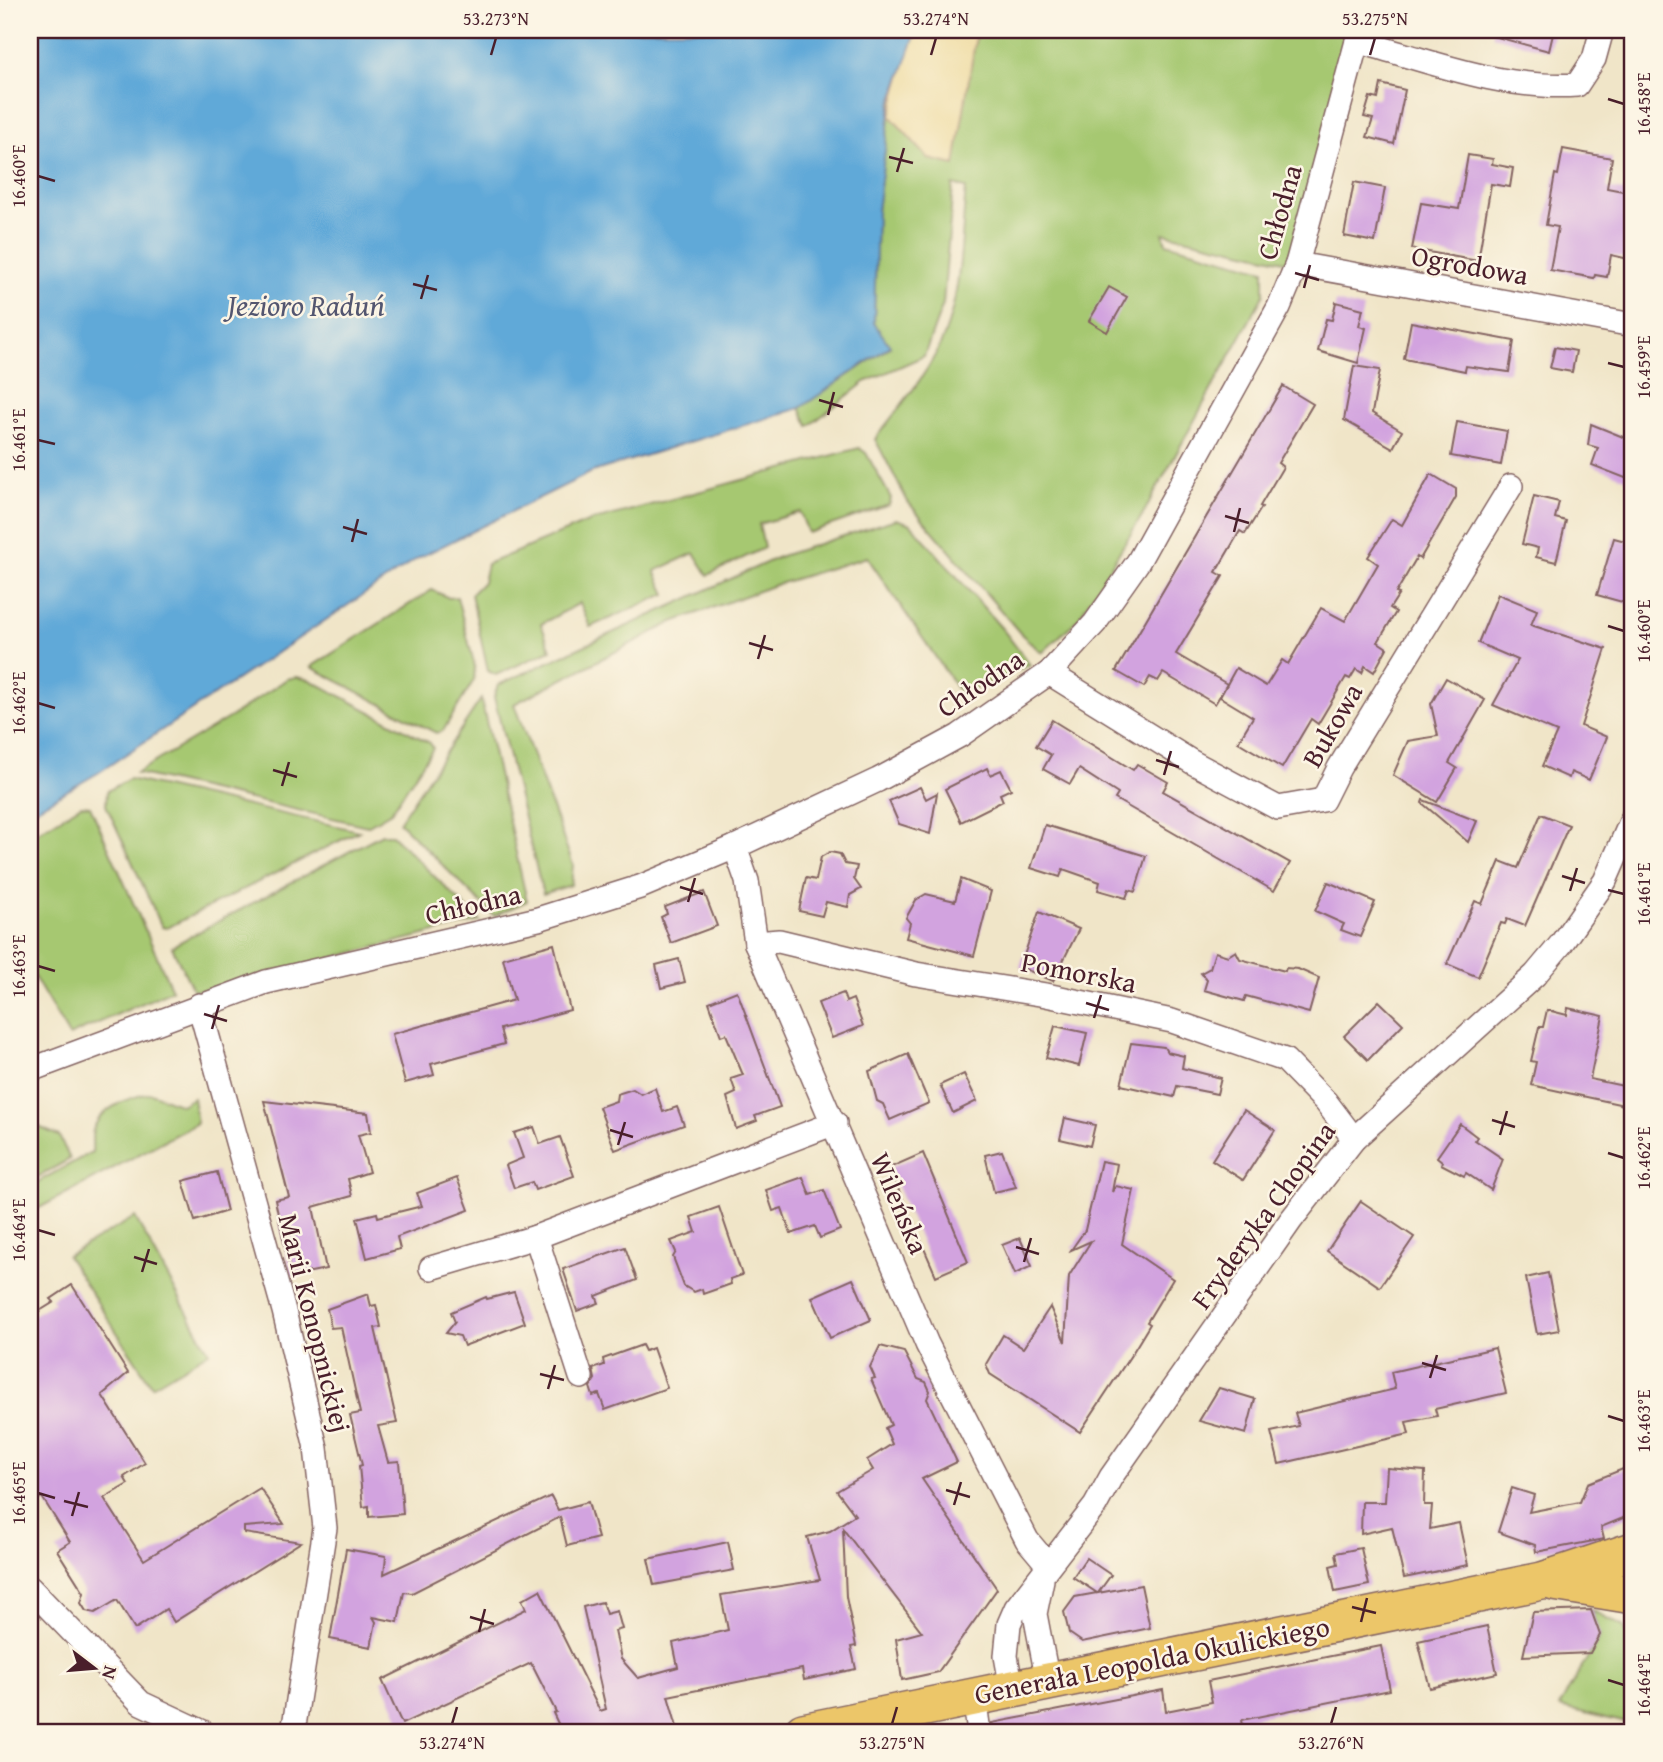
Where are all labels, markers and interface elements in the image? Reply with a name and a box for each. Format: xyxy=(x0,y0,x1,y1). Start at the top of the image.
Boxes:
text: 53.273°N xyxy=(463,5,529,32)
text: 53.274°N xyxy=(903,5,969,32)
text: 53.275°N xyxy=(1342,5,1408,32)
text: 16.458°E xyxy=(1630,72,1657,136)
text: 16.460°E xyxy=(5,144,32,208)
street label: Chłodna xyxy=(1245,159,1312,264)
street label: Ogrodowa xyxy=(1409,234,1532,295)
water label: Jezioro Raduń xyxy=(222,283,385,327)
text: 16.459°E xyxy=(1630,335,1657,399)
text: 16.461°E xyxy=(5,408,32,472)
text: 16.460°E xyxy=(1630,599,1657,663)
street label: Chłodna xyxy=(928,638,1032,727)
text: 16.462°E xyxy=(5,671,32,735)
street label: Bukowa xyxy=(1291,674,1373,775)
text: 16.461°E xyxy=(1630,862,1657,926)
street label: Chłodna xyxy=(421,872,526,934)
text: 16.463°E xyxy=(5,934,32,998)
street label: Pomorska xyxy=(1018,940,1141,1003)
street label: Fryderyka Chopina xyxy=(1180,1112,1345,1317)
text: 16.462°E xyxy=(1630,1126,1657,1190)
street label: Wileńska xyxy=(861,1146,941,1261)
text: 16.464°E xyxy=(5,1198,32,1262)
street label: Marii Konopnickiej xyxy=(269,1209,362,1436)
text: 16.463°E xyxy=(1630,1389,1657,1453)
text: 16.465°E xyxy=(5,1461,32,1525)
street label: Generała Leopolda Okulickiego xyxy=(971,1605,1333,1714)
north arrow xyxy=(60,1632,130,1702)
text: 16.464°E xyxy=(1630,1653,1657,1717)
text: N xyxy=(95,1663,126,1683)
text: 53.274°N xyxy=(419,1729,485,1756)
text: 53.275°N xyxy=(859,1729,925,1756)
text: 53.276°N xyxy=(1298,1729,1364,1756)

